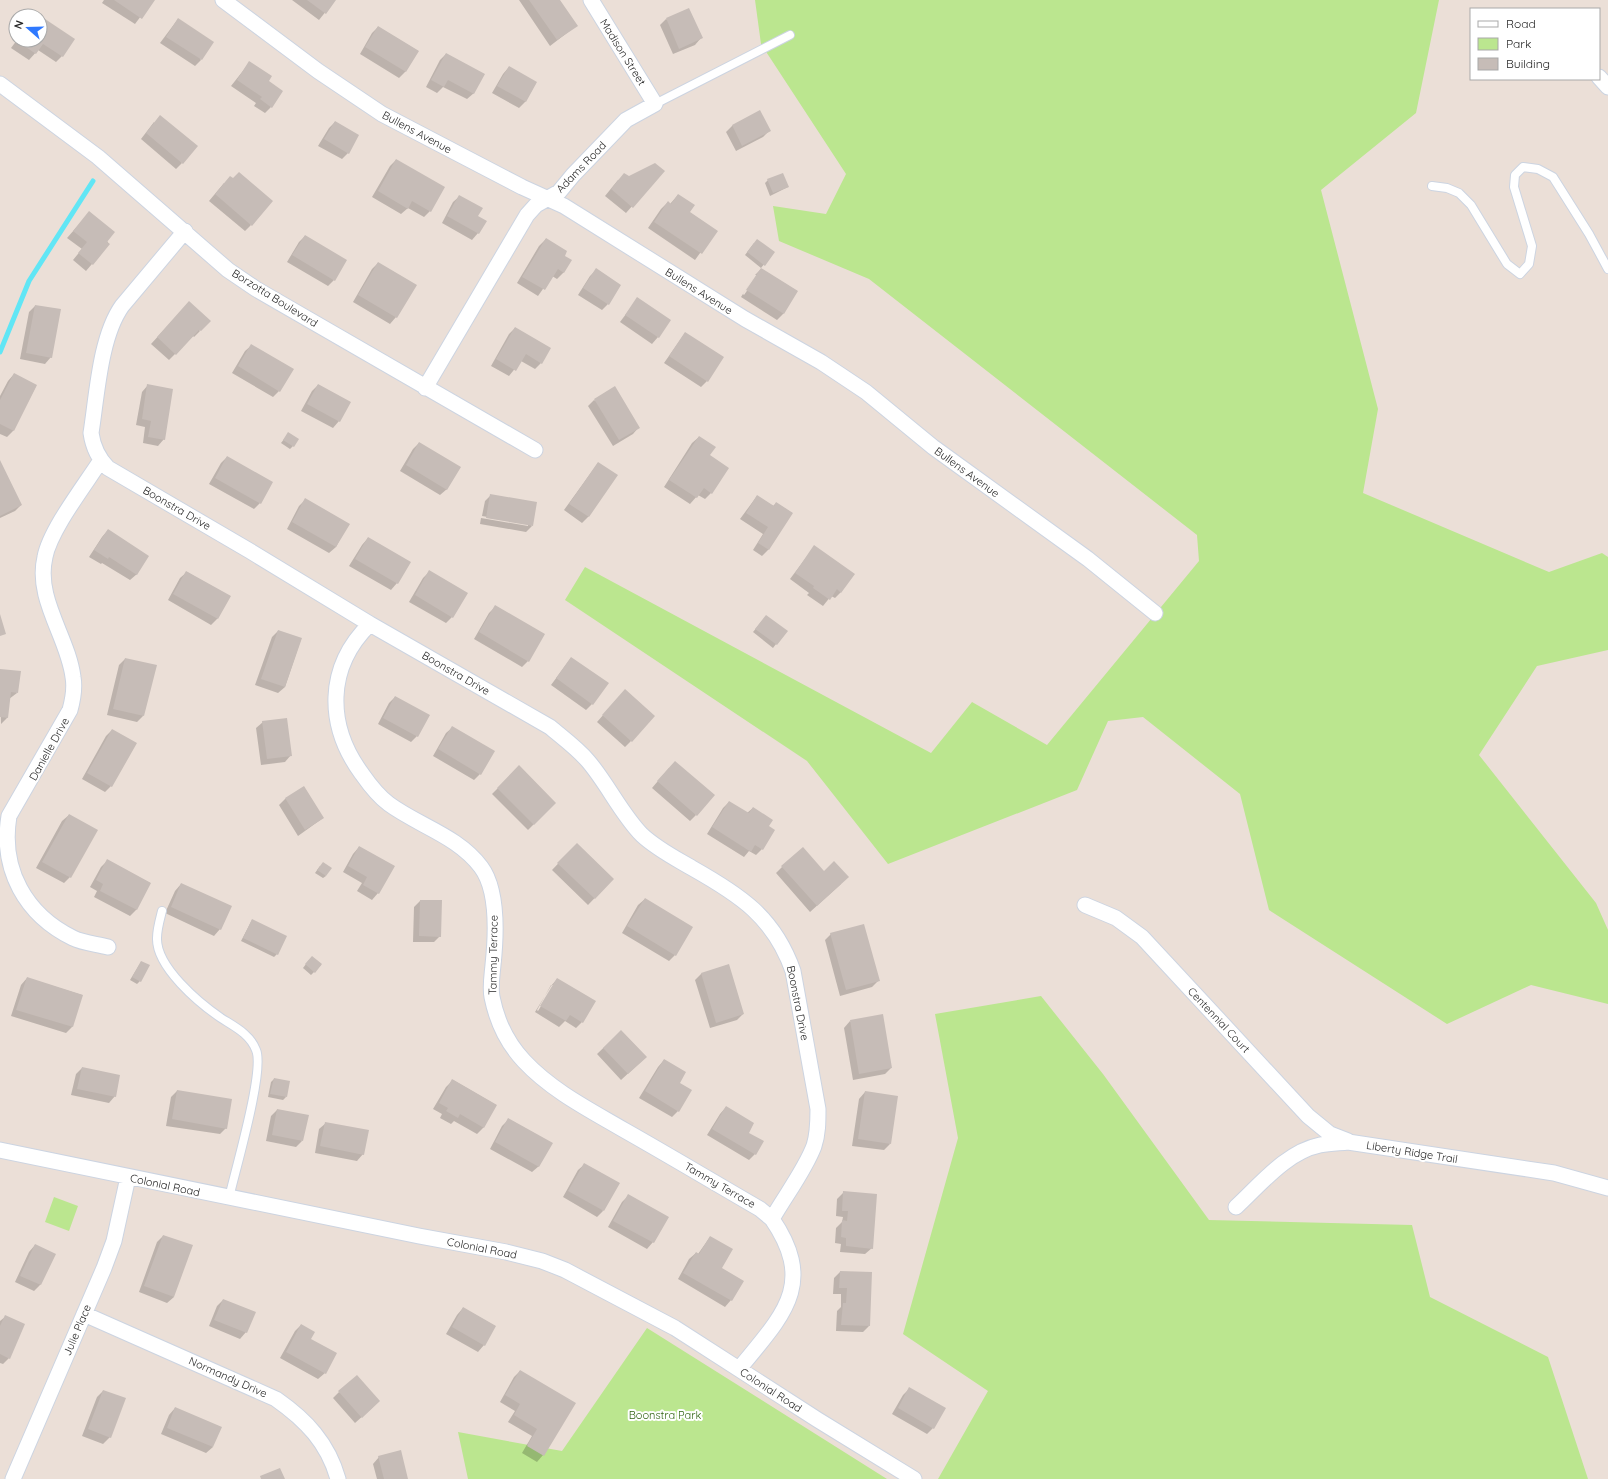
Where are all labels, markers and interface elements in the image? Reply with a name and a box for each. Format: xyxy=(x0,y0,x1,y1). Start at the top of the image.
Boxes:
north arrow xyxy=(8,8,48,48)
legend xyxy=(1470,8,1600,80)
street label: Madison Street xyxy=(597,16,649,88)
text: Road xyxy=(1506,16,1536,31)
text: N xyxy=(11,18,27,31)
text: Park xyxy=(1506,36,1531,51)
text: Building xyxy=(1506,56,1550,71)
street label: Bullens Avenue xyxy=(380,108,454,156)
street label: Adams Road xyxy=(553,138,609,196)
street label: Bullens Avenue xyxy=(663,265,735,317)
street label: Borzotta Boulevard xyxy=(229,266,321,330)
street label: Bullens Avenue xyxy=(932,444,1002,500)
street label: Boonstra Drive xyxy=(141,483,213,533)
street label: Boonstra Drive xyxy=(420,648,492,698)
street label: Danielle Drive xyxy=(26,715,72,783)
street label: Tammy Terrace xyxy=(485,915,501,995)
street label: Boonstra Drive xyxy=(784,964,812,1042)
street label: Centennial Court xyxy=(1185,984,1253,1056)
street label: Liberty Ridge Trail xyxy=(1365,1138,1459,1166)
street label: Tammy Terrace xyxy=(682,1159,758,1211)
street label: Colonial Road xyxy=(129,1171,201,1199)
street label: Colonial Road xyxy=(446,1234,518,1262)
street label: Julie Place xyxy=(60,1302,94,1358)
street label: Normandy Drive xyxy=(187,1353,269,1401)
street label: Colonial Road xyxy=(737,1365,805,1415)
park label: Boonstra Park xyxy=(629,1408,701,1422)

